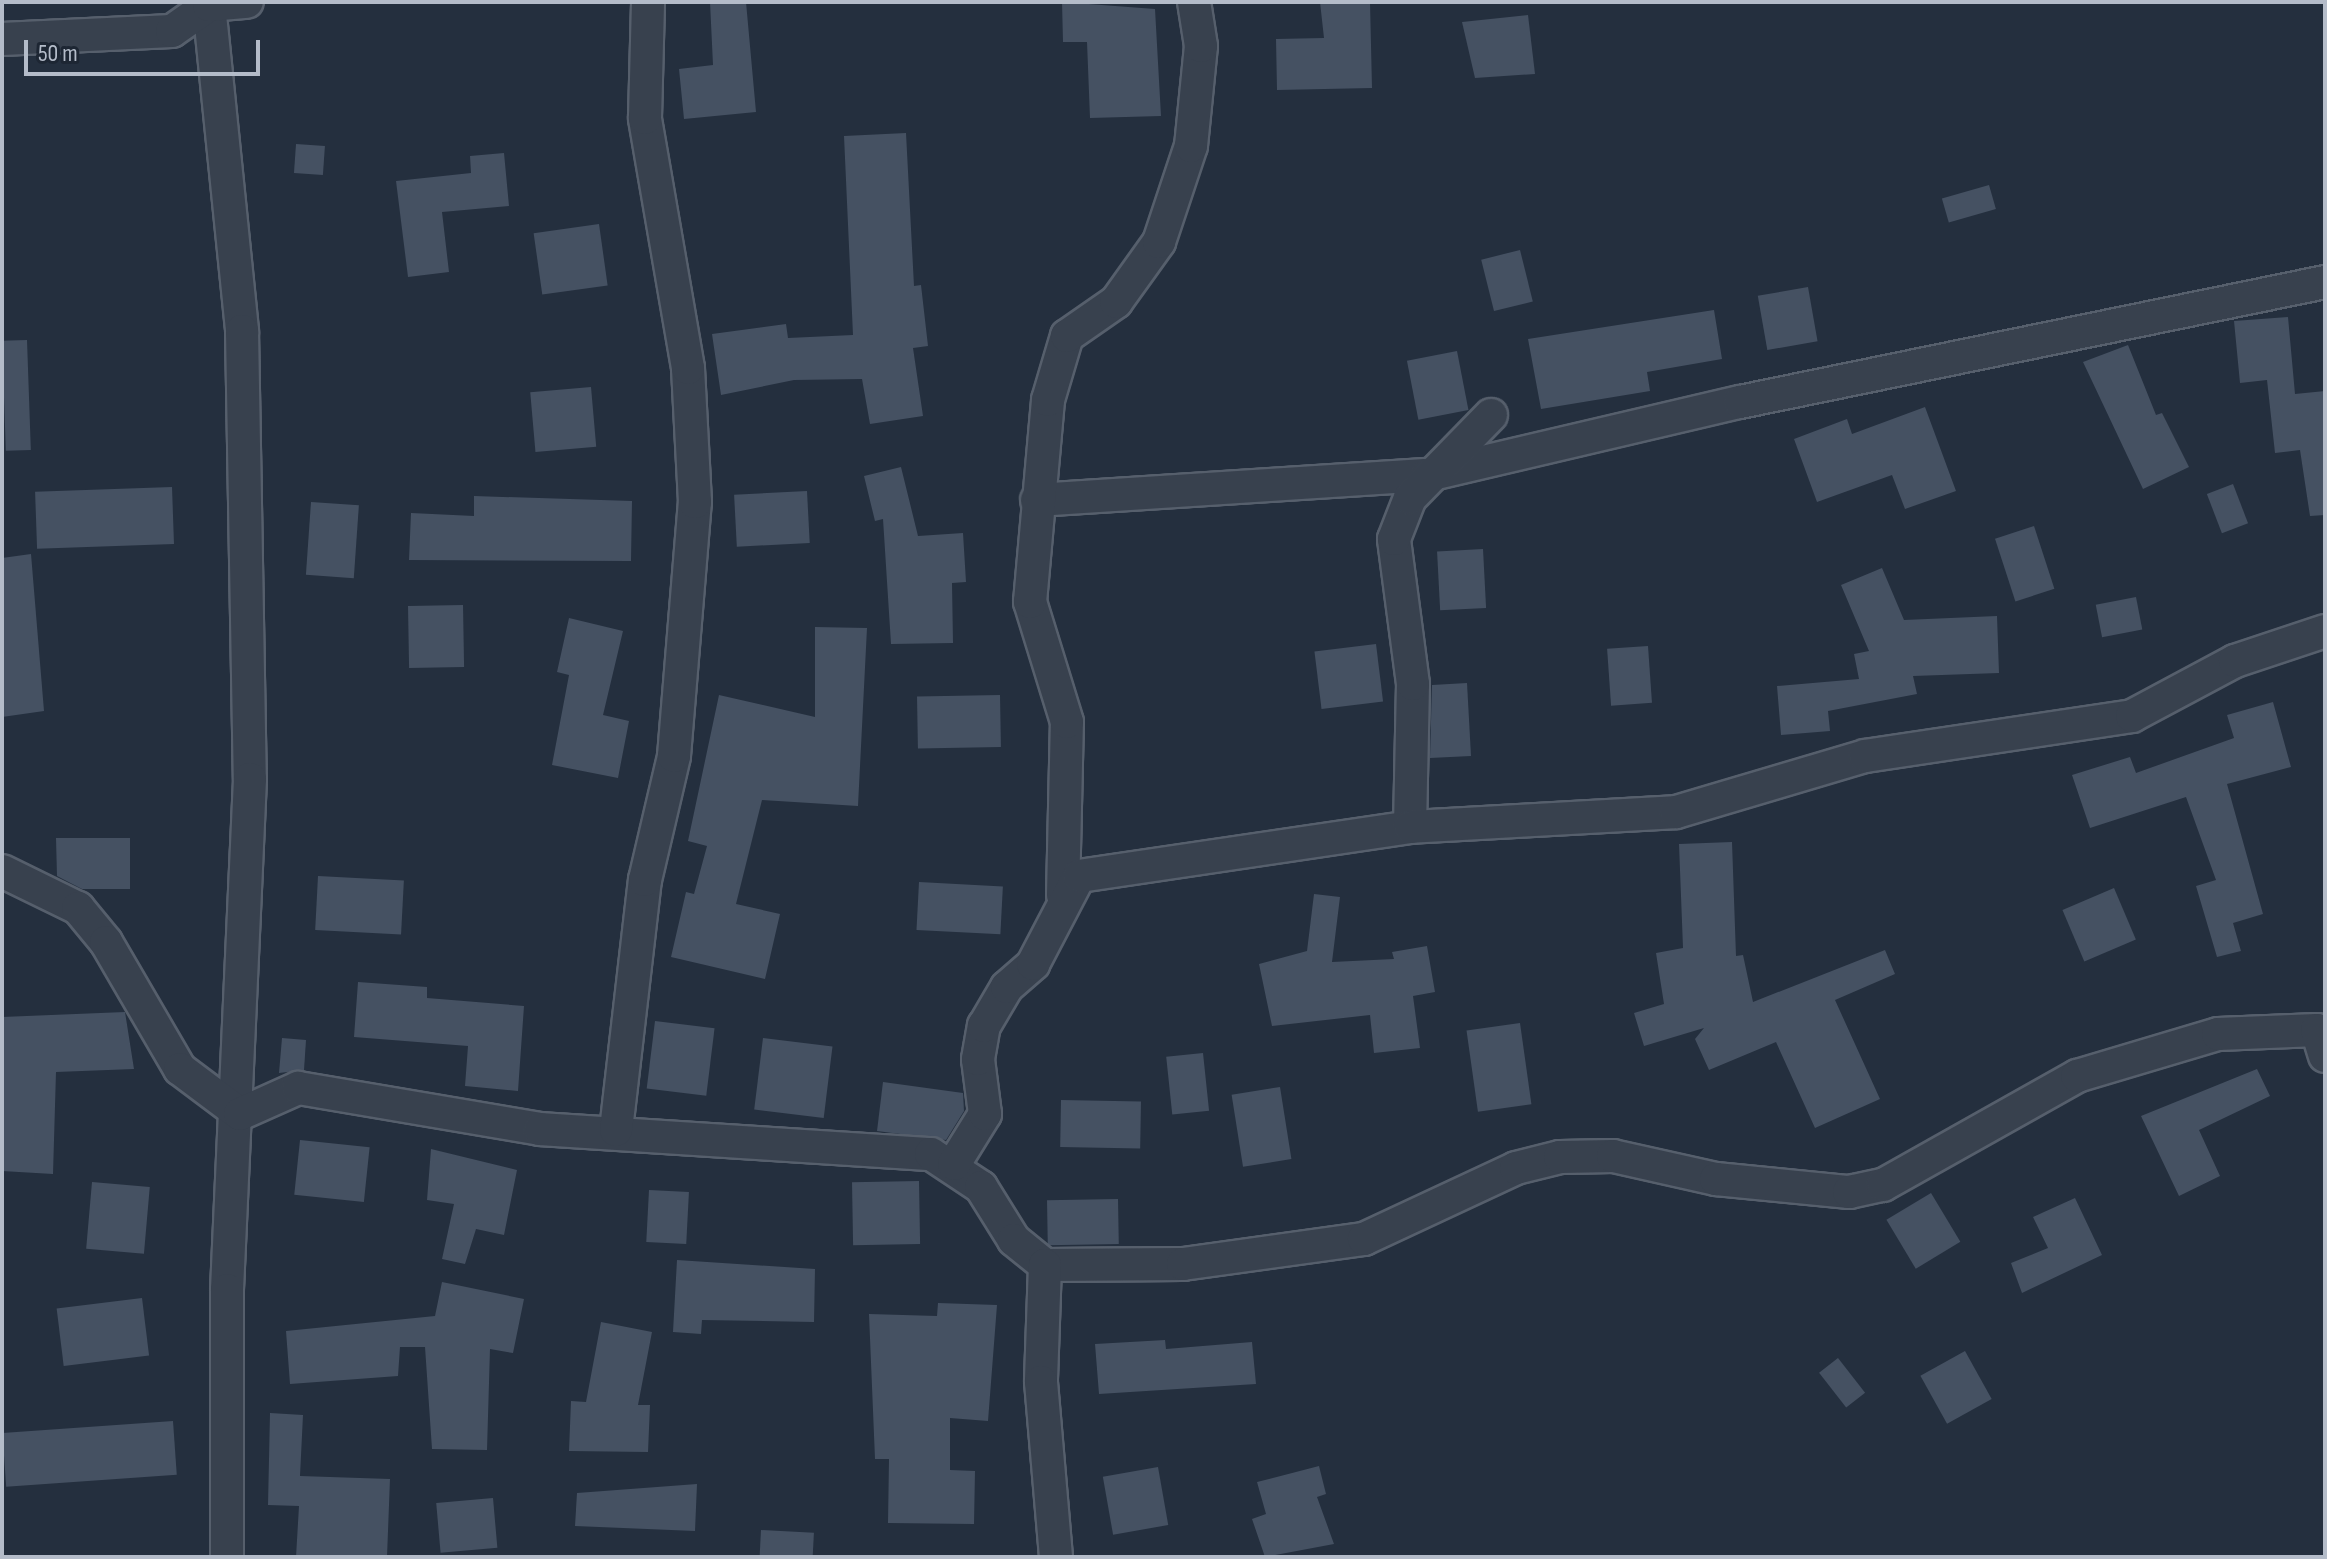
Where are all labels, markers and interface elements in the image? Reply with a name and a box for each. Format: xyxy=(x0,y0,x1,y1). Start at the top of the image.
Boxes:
scale bar xyxy=(28,24,264,74)
text: 50 m xyxy=(38,39,78,68)

